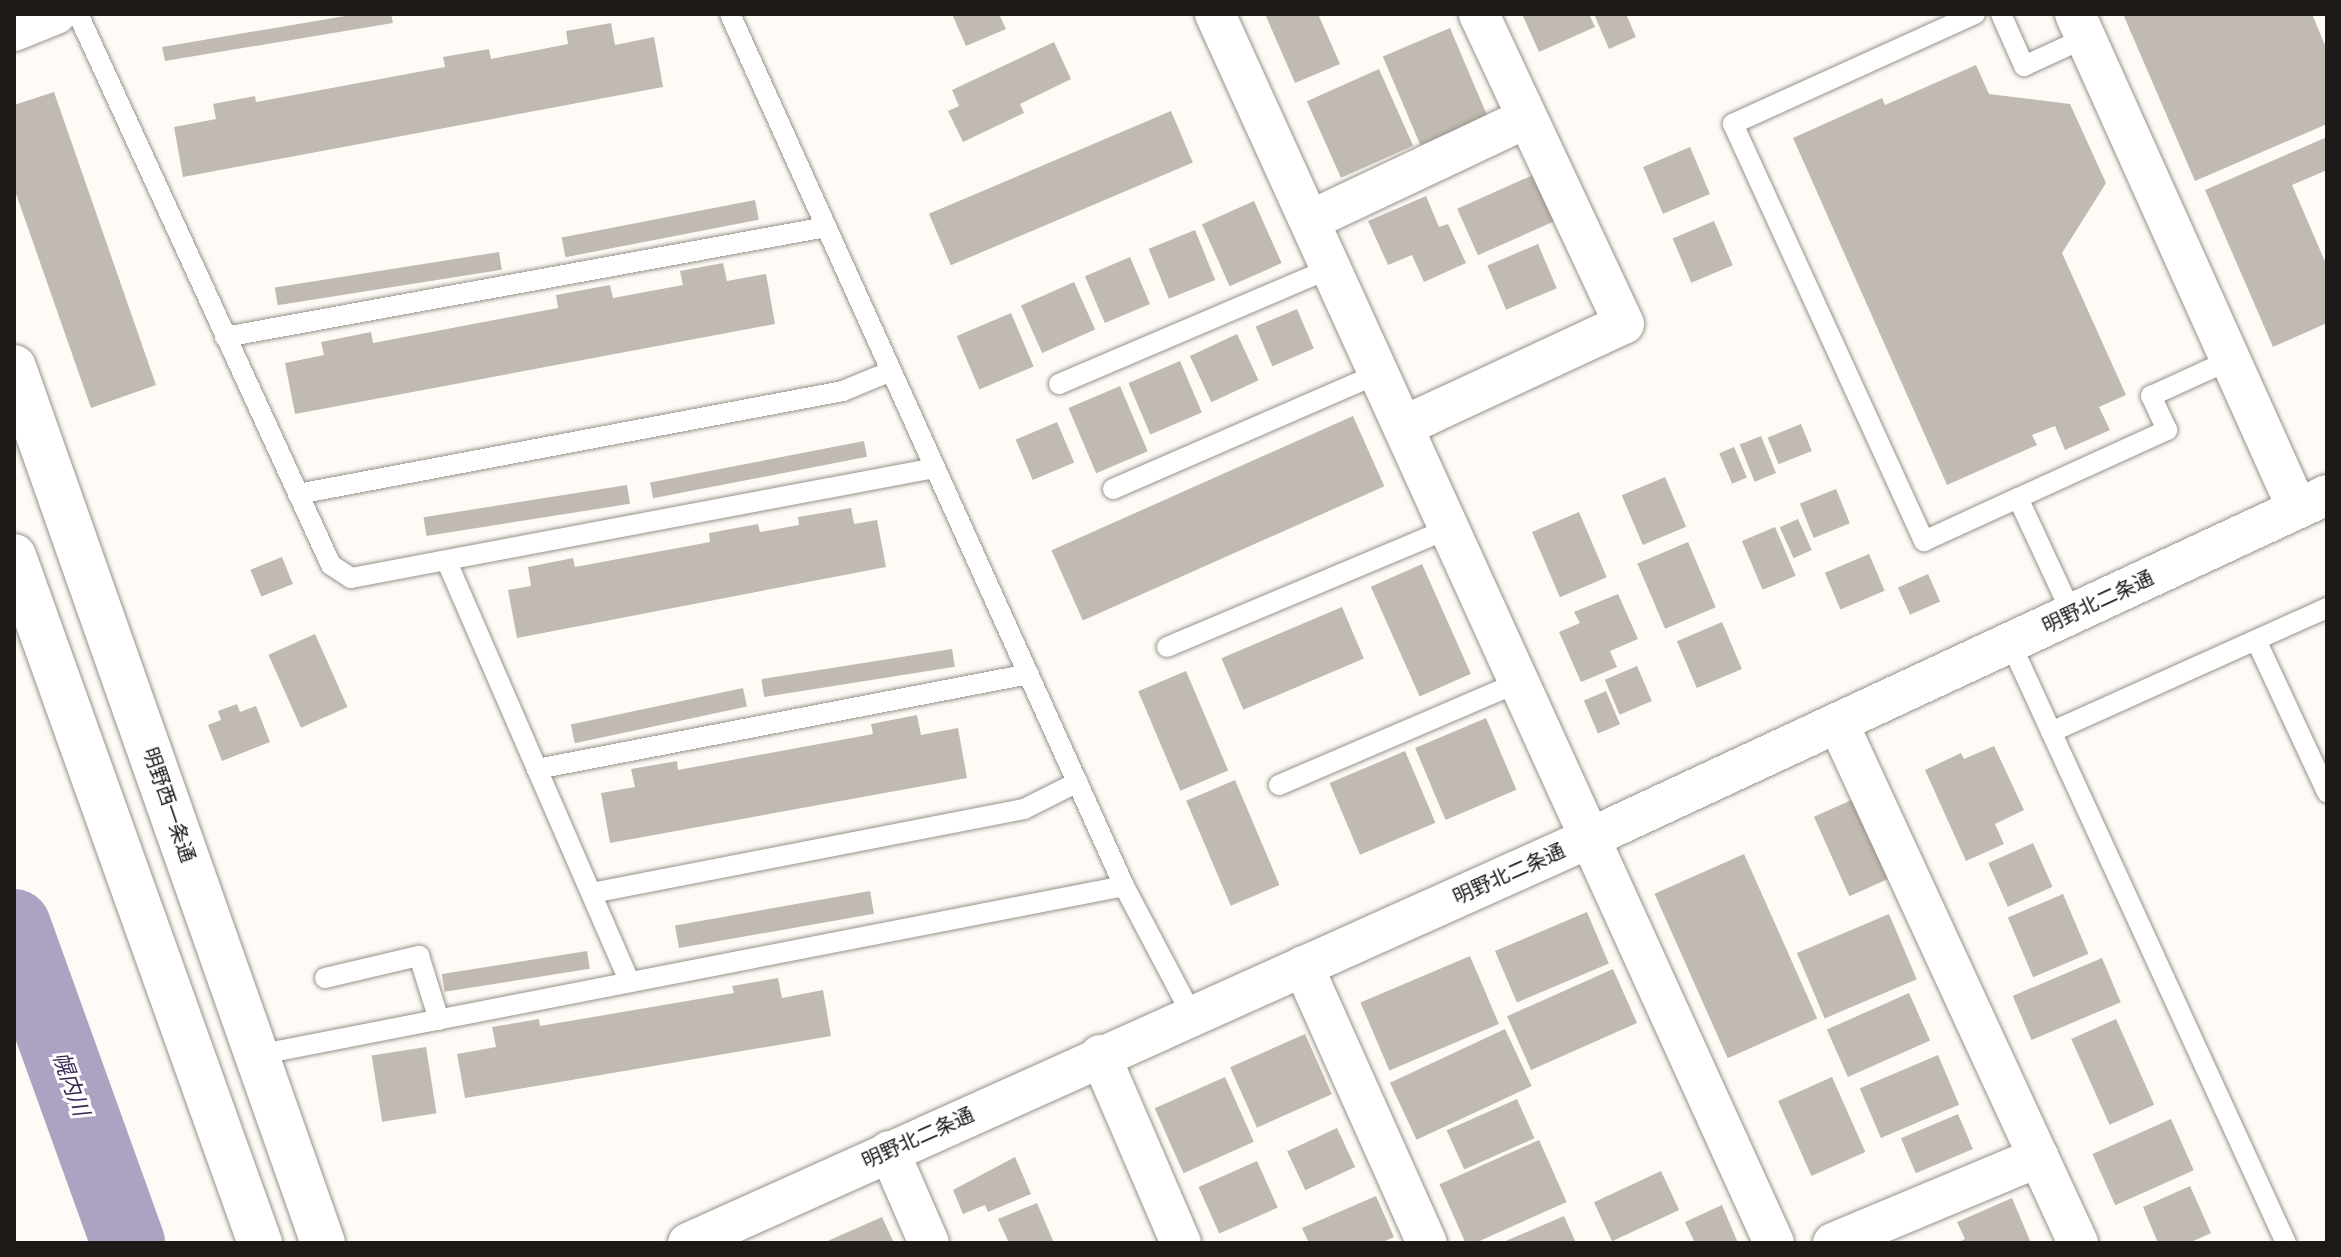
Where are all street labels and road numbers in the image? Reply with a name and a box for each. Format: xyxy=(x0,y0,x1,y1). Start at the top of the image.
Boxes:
street label: 明野北二条通 xyxy=(2039,566,2157,638)
street label: 明野西一条通 xyxy=(138,744,200,866)
street label: 明野北二条通 xyxy=(1449,839,1569,909)
street label: 明野北二条通 xyxy=(858,1103,978,1173)

